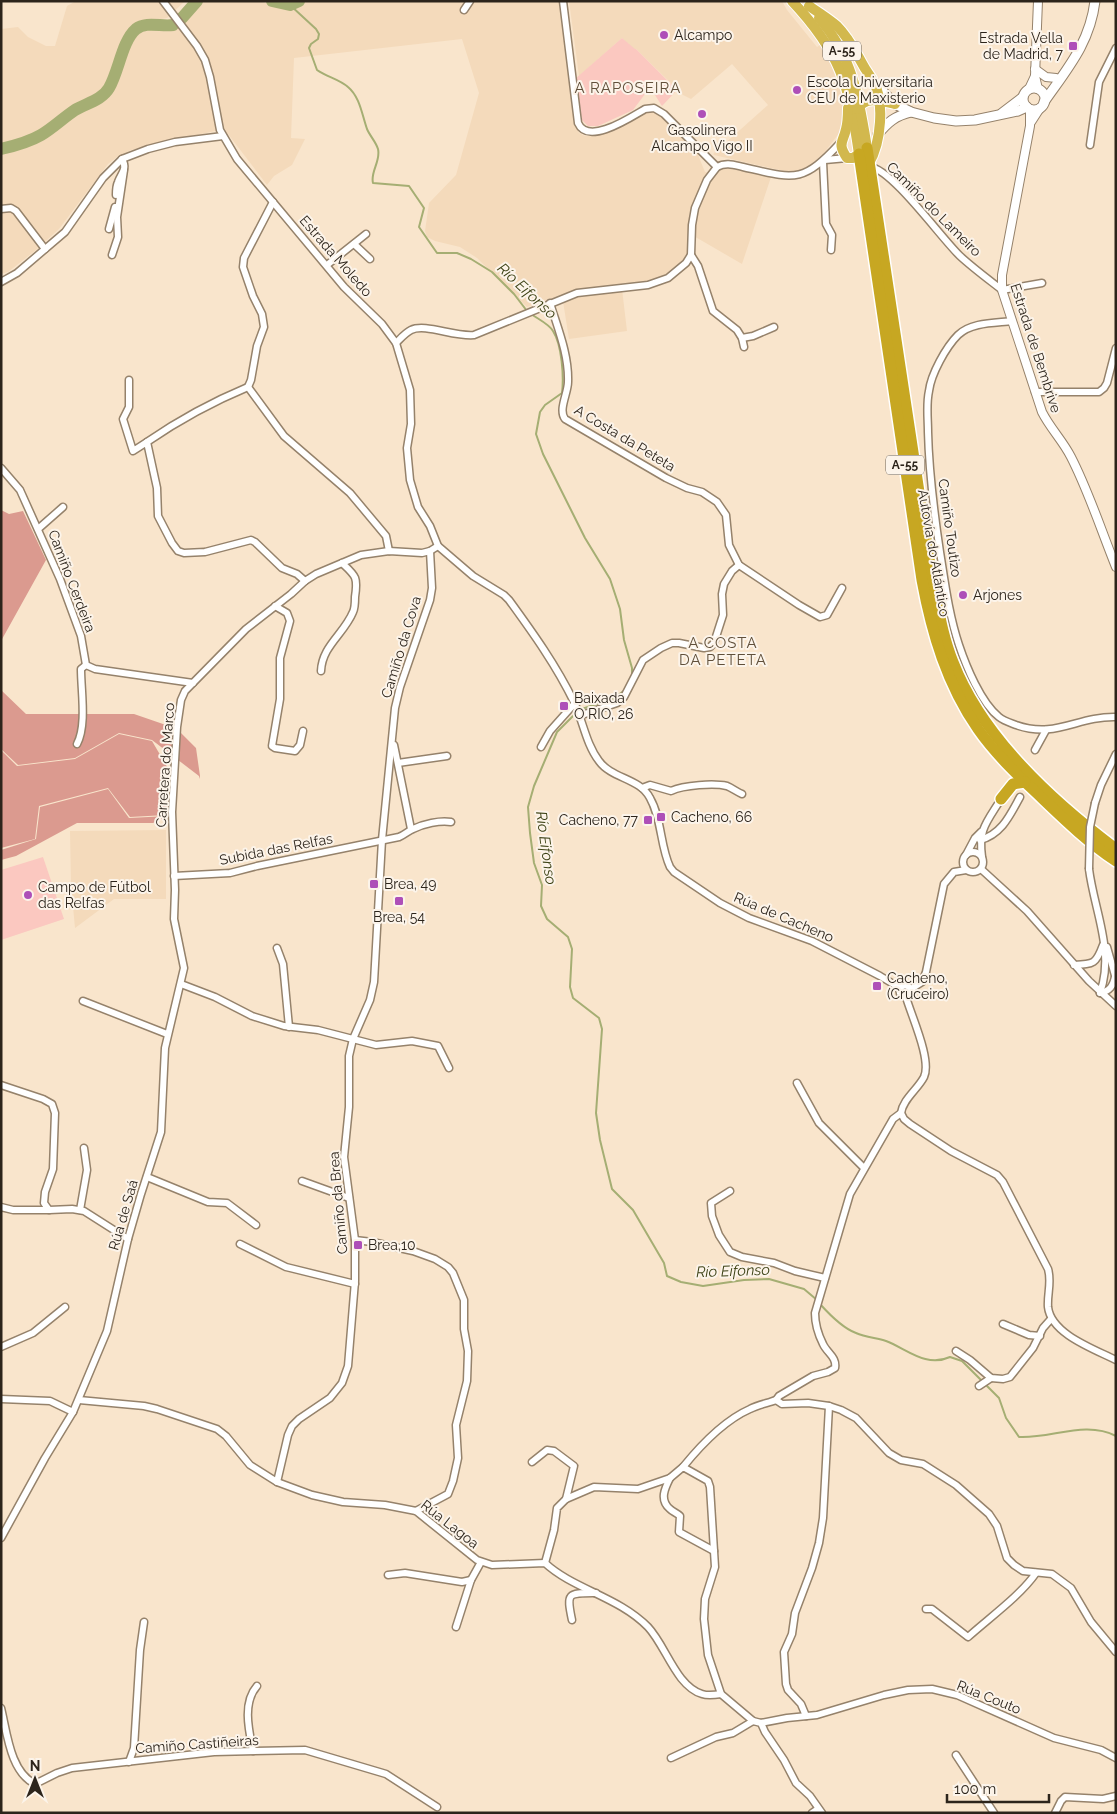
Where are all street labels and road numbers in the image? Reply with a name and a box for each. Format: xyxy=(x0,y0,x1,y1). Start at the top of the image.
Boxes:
road number: A-55 xyxy=(823,41,861,60)
street label: Camiño do Lameiro xyxy=(884,159,984,259)
street label: Estrada Moledo xyxy=(297,212,375,300)
street label: Estrada de Bembrive xyxy=(1007,281,1065,415)
street label: A Costa da Peteta xyxy=(572,402,678,474)
road number: A-55 xyxy=(886,456,924,474)
street label: Camiño Toutizo xyxy=(935,478,965,578)
street label: Autovía do Atlántico xyxy=(915,488,953,618)
street label: Camiño Cerdeira xyxy=(45,528,99,634)
street label: Camiño da Cova xyxy=(378,594,424,700)
street label: Carretera do Marco xyxy=(153,702,177,828)
street label: Subida das Relfas xyxy=(218,830,334,868)
street label: Rúa de Cacheno xyxy=(732,889,836,945)
street label: Camiño da Brea xyxy=(326,1151,350,1255)
street label: Rúa de Saá xyxy=(105,1178,141,1252)
street label: Rúa Lagoa xyxy=(418,1496,482,1552)
street label: Rúa Couto xyxy=(955,1677,1023,1717)
street label: Camiño Castiñeiras xyxy=(135,1732,259,1756)

